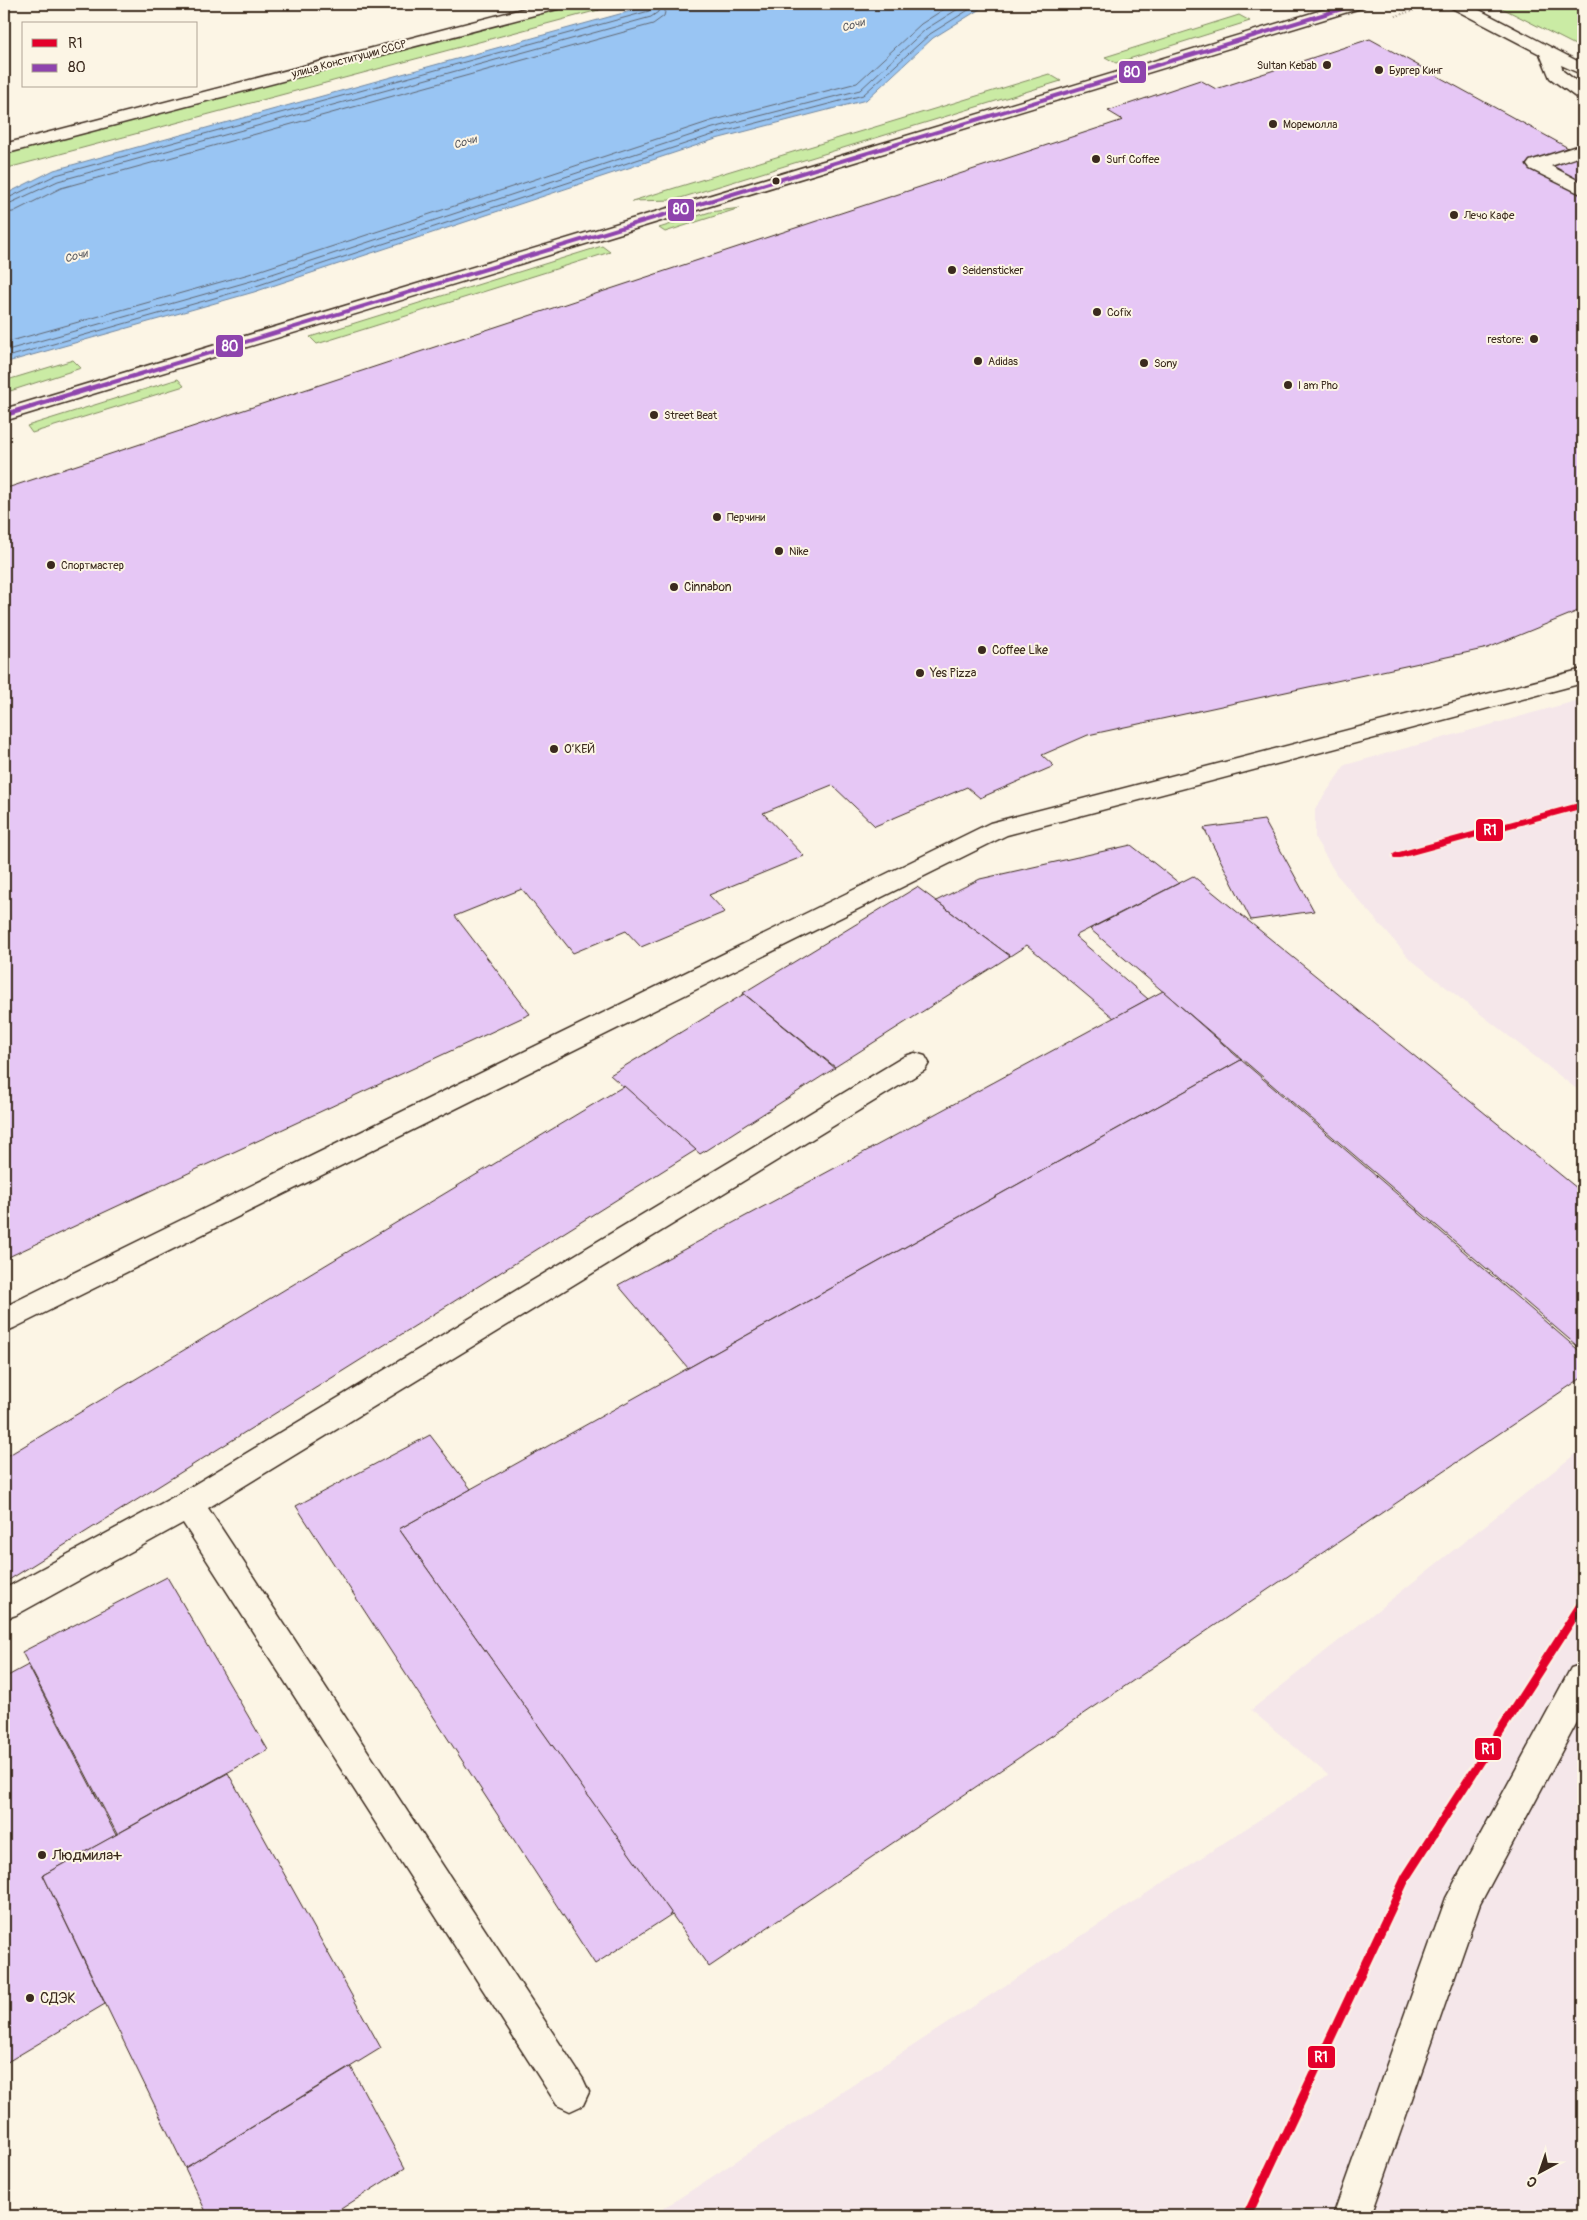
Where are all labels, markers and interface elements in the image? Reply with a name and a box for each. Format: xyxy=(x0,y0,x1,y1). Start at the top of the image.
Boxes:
water label: Сочи xyxy=(840,15,867,35)
legend xyxy=(22,22,198,88)
text: R1 xyxy=(68,34,83,53)
street label: улица Конституции СССР xyxy=(289,37,408,81)
text: 80 xyxy=(68,58,86,77)
place label: Sultan Kebab xyxy=(1257,59,1317,72)
marker: Sultan Kebab xyxy=(1321,59,1333,71)
line badge: 80 xyxy=(1118,60,1147,84)
text: 80 xyxy=(1124,64,1141,81)
marker: Бургер Кинг xyxy=(1373,64,1385,76)
place label: Бургер Кинг xyxy=(1389,64,1443,77)
marker: Моремолла xyxy=(1267,118,1279,130)
place label: Моремолла xyxy=(1283,118,1337,131)
water label: Сочи xyxy=(452,132,479,152)
marker: Surf Coffee xyxy=(1090,153,1102,165)
place label: Surf Coffee xyxy=(1106,153,1160,166)
unlabelled marker xyxy=(771,176,781,186)
line badge: 80 xyxy=(667,198,695,222)
text: 80 xyxy=(673,201,690,218)
marker: Лечо Кафе xyxy=(1448,209,1460,221)
place label: Лечо Кафе xyxy=(1463,209,1515,222)
water label: Сочи xyxy=(63,246,90,265)
marker: Seidensticker xyxy=(946,264,958,276)
place label: Seidensticker xyxy=(962,264,1023,277)
marker: Cofix xyxy=(1091,306,1103,318)
place label: Cofix xyxy=(1107,306,1132,319)
place label: restore: xyxy=(1488,333,1524,346)
marker: restore: xyxy=(1528,333,1540,345)
line badge: 80 xyxy=(215,334,244,358)
text: 80 xyxy=(222,338,239,355)
marker: Adidas xyxy=(972,355,984,367)
place label: Adidas xyxy=(988,355,1018,368)
marker: Sony xyxy=(1138,357,1150,369)
place label: Sony xyxy=(1154,357,1177,370)
marker: I am Pho xyxy=(1282,379,1294,391)
place label: I am Pho xyxy=(1298,379,1338,392)
marker: Street Beat xyxy=(648,409,660,421)
place label: Street Beat xyxy=(664,409,718,422)
marker: Перчини xyxy=(711,511,723,523)
place label: Перчини xyxy=(727,511,765,524)
marker: Nike xyxy=(773,545,785,557)
place label: Nike xyxy=(789,545,809,558)
marker: Спортмастер xyxy=(45,559,57,571)
place label: Спортмастер xyxy=(61,559,124,572)
place label: Cinnabon xyxy=(684,580,732,595)
marker: Cinnabon xyxy=(668,581,680,593)
place label: Coffee Like xyxy=(992,643,1048,658)
marker: Coffee Like xyxy=(976,644,988,656)
place label: Yes Pizza xyxy=(929,666,977,681)
marker: Yes Pizza xyxy=(914,667,926,679)
place label: О’КЕЙ xyxy=(564,742,595,757)
marker: О’КЕЙ xyxy=(548,743,560,755)
line badge: R1 xyxy=(1475,818,1504,842)
text: R1 xyxy=(1483,822,1497,839)
line badge: R1 xyxy=(1474,1737,1502,1761)
text: R1 xyxy=(1481,1741,1495,1758)
place label: Людмила+ xyxy=(51,1846,122,1865)
marker: Людмила+ xyxy=(36,1849,48,1861)
place label: СДЭК xyxy=(40,1989,76,2008)
marker: СДЭК xyxy=(24,1992,36,2004)
line badge: R1 xyxy=(1307,2045,1336,2069)
text: R1 xyxy=(1314,2049,1328,2066)
north arrow xyxy=(1514,2148,1564,2198)
text: С xyxy=(1523,2172,1541,2191)

